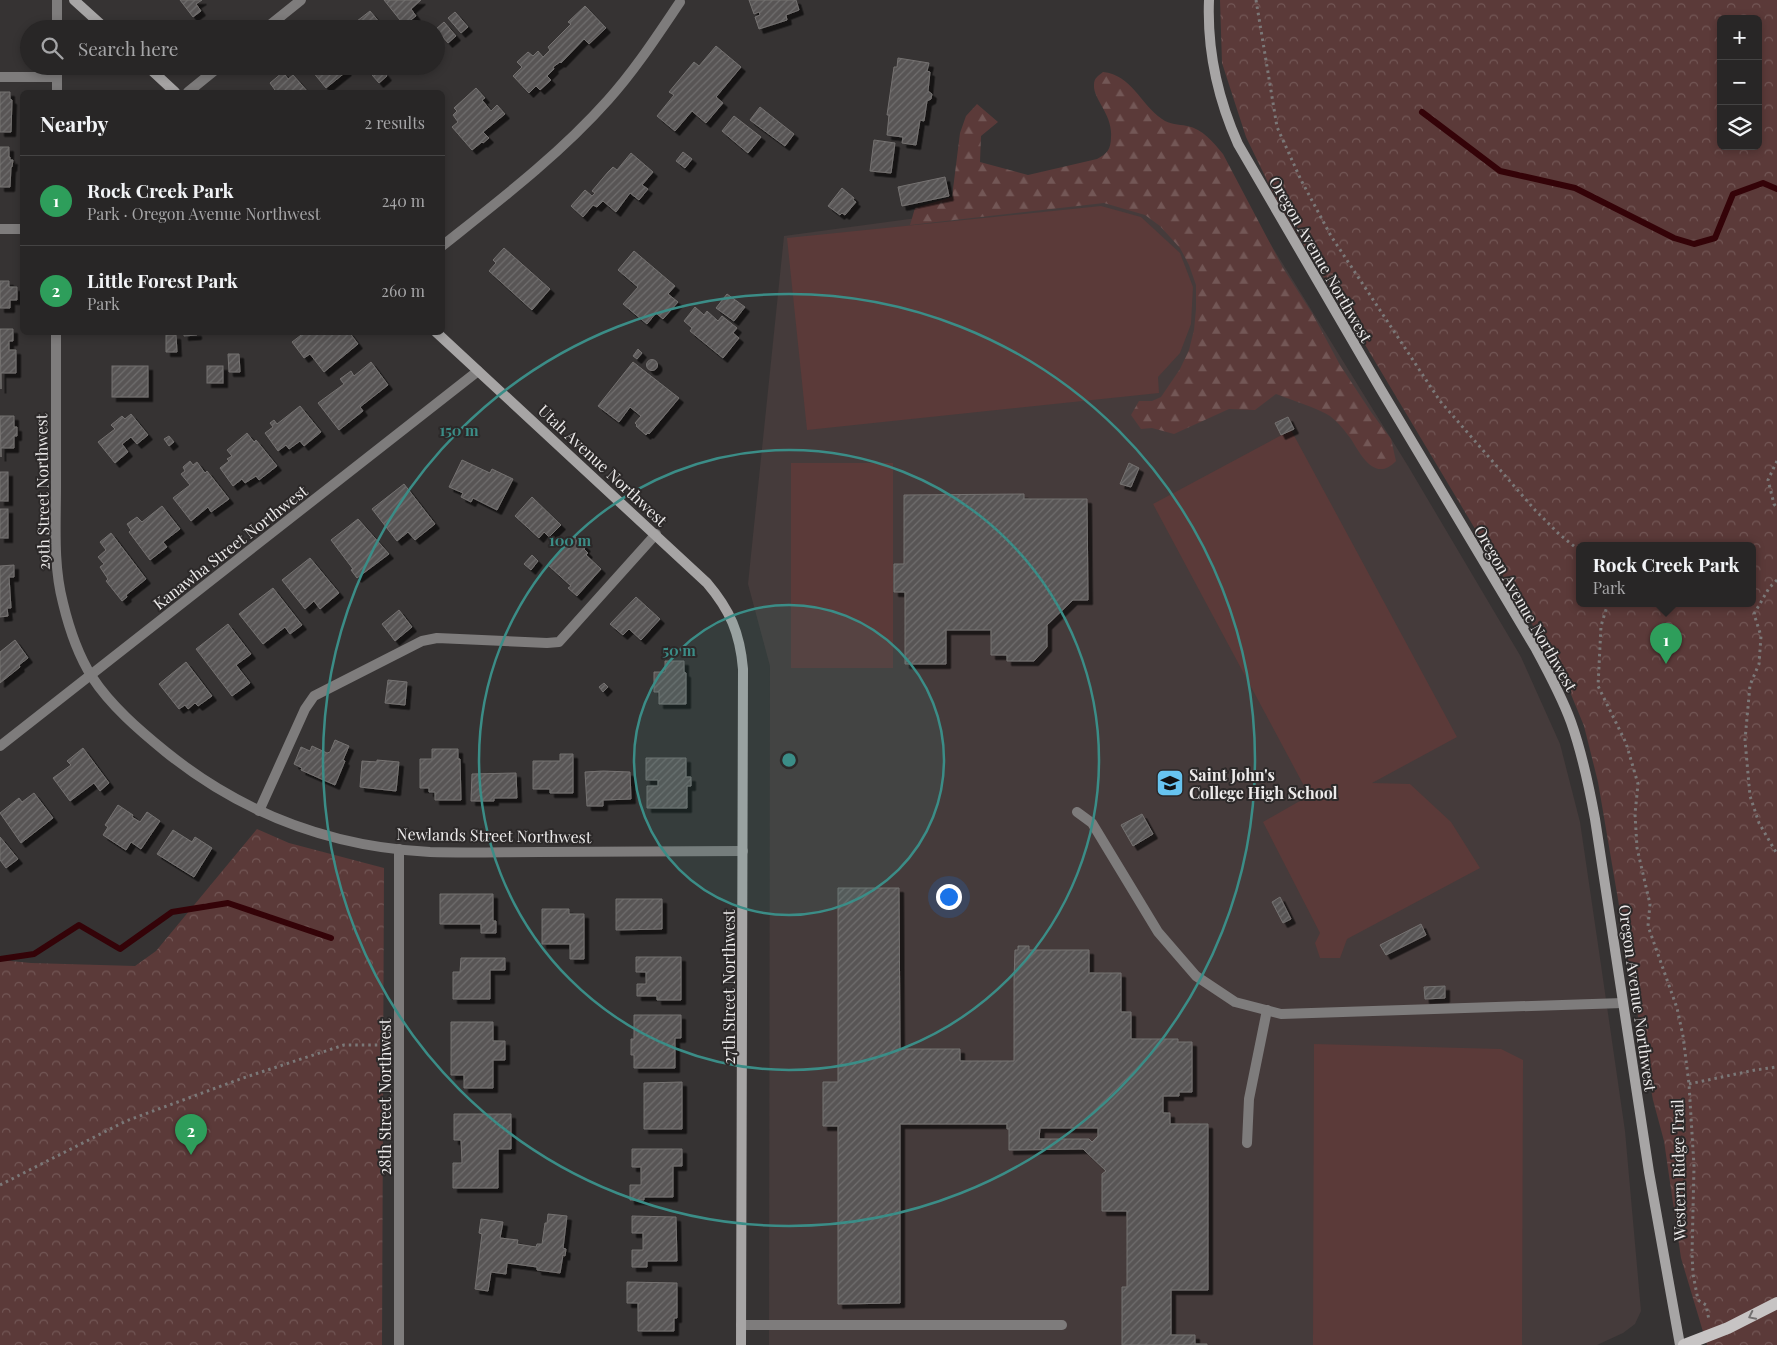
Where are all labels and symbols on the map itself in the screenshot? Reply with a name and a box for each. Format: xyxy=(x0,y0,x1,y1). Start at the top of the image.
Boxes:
street label: Oregon Avenue Northwest xyxy=(1265,172,1377,346)
street label: Utah Avenue Northwest xyxy=(534,400,672,531)
street label: 29th Street Northwest xyxy=(30,413,54,570)
text: 150 m xyxy=(439,420,479,440)
street label: Kanawha Street Northwest xyxy=(148,480,312,614)
street label: Oregon Avenue Northwest xyxy=(1470,521,1582,695)
text: 100 m xyxy=(549,530,592,550)
pin: 1 xyxy=(1650,623,1682,664)
text: 50 m xyxy=(662,640,696,660)
centre of rings xyxy=(780,751,798,769)
place label: Saint John's College High School xyxy=(1189,764,1338,803)
school or university icon: Saint John's College High School xyxy=(1155,768,1185,798)
street label: Newlands Street Northwest xyxy=(396,823,592,847)
your location xyxy=(936,884,962,910)
street label: Oregon Avenue Northwest xyxy=(1614,903,1662,1093)
street label: 27th Street Northwest xyxy=(718,909,739,1064)
street label: 28th Street Northwest xyxy=(374,1018,395,1175)
street label: Western Ridge Trail xyxy=(1666,1099,1690,1242)
pin: 2 xyxy=(175,1114,207,1155)
one-way arrow xyxy=(1748,1309,1757,1320)

